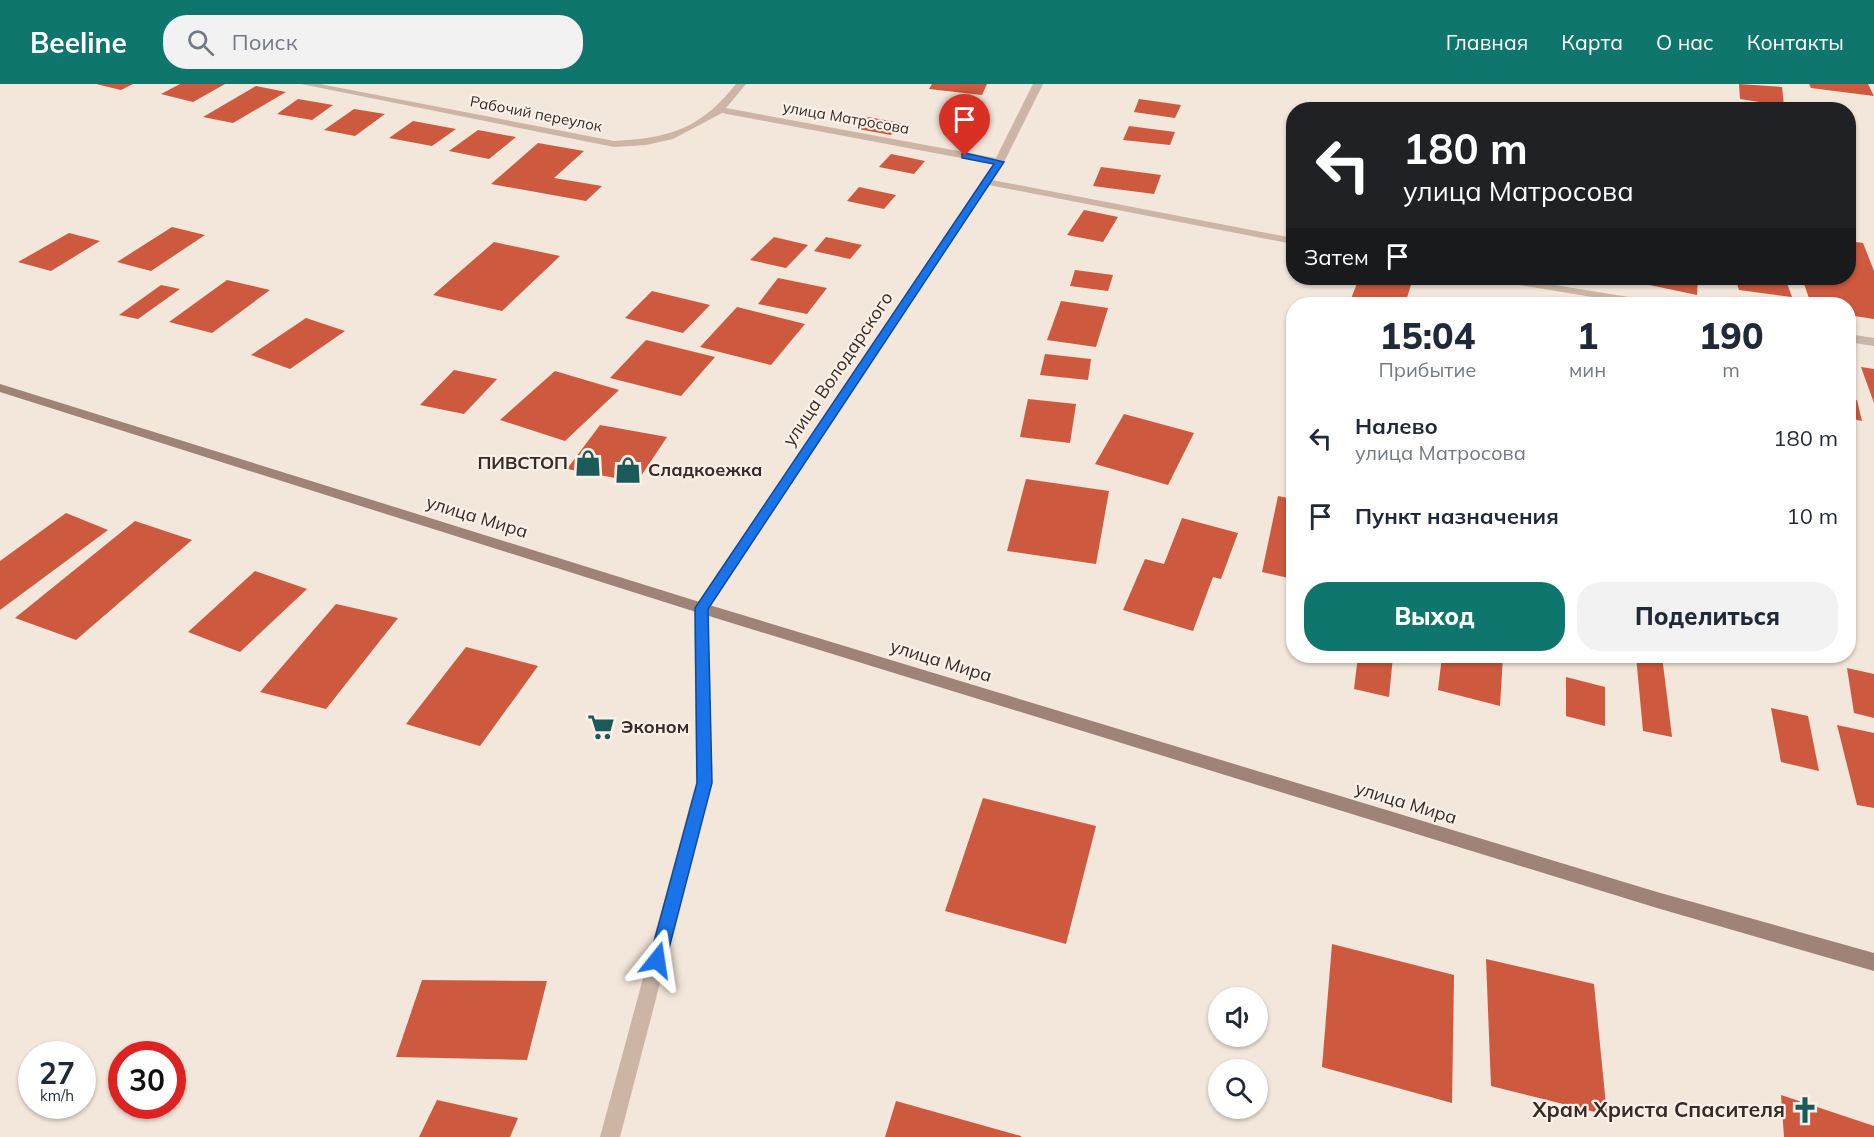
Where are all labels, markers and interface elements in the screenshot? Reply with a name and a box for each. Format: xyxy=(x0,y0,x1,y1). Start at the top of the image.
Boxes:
search box xyxy=(163,15,583,69)
text: Beeline xyxy=(30,25,127,60)
icon: search xyxy=(184,26,217,59)
text: Поиск xyxy=(232,28,298,56)
text: Главная xyxy=(1446,29,1528,55)
text: Карта xyxy=(1561,29,1623,55)
text: О нас xyxy=(1656,29,1714,55)
text: Контакты xyxy=(1747,29,1844,55)
street label: Рабочий переулок xyxy=(468,91,605,136)
pin xyxy=(939,94,990,156)
street label: улица Матросова xyxy=(781,97,911,138)
icon: arrive xyxy=(948,103,981,136)
text: 180 m xyxy=(1403,122,1528,175)
icon: left xyxy=(1304,126,1382,204)
text: улица Матросова xyxy=(1403,174,1634,208)
icon: arrive xyxy=(1381,240,1414,273)
text: Затем xyxy=(1304,243,1369,271)
street label: улица Володарского xyxy=(777,287,898,450)
text: 15:04 xyxy=(1380,313,1475,358)
text: 1 xyxy=(1577,313,1598,358)
text: 190 xyxy=(1699,313,1764,358)
text: Прибытие xyxy=(1378,357,1476,382)
text: мин xyxy=(1569,357,1606,382)
text: m xyxy=(1722,357,1740,382)
text: Налево xyxy=(1355,412,1438,440)
icon: left xyxy=(1304,422,1337,455)
text: 180 m xyxy=(1773,424,1838,452)
text: улица Матросова xyxy=(1355,440,1526,465)
shop icon: ПИВСТОП xyxy=(573,448,603,478)
place label: ПИВСТОП xyxy=(477,451,568,474)
shop icon: Сладкоежка xyxy=(613,455,643,485)
place label: Сладкоежка xyxy=(648,458,762,481)
street label: улица Мира xyxy=(423,490,531,543)
icon: arrive xyxy=(1304,500,1337,533)
text: Пункт назначения xyxy=(1355,502,1559,530)
text: 10 m xyxy=(1787,502,1838,530)
button: Выход xyxy=(1304,582,1565,651)
button: Поделиться xyxy=(1577,582,1838,651)
street label: улица Мира xyxy=(887,634,995,687)
supermarket icon: Эконом xyxy=(586,712,616,742)
place label: Эконом xyxy=(621,715,689,738)
street label: улица Мира xyxy=(1352,776,1460,829)
position arrow xyxy=(625,928,689,992)
map controls xyxy=(1208,987,1268,1119)
button: sound xyxy=(1208,987,1268,1047)
speed limit sign: 30 xyxy=(108,1041,186,1119)
text: 27 xyxy=(39,1054,75,1092)
button: search xyxy=(1208,1059,1268,1119)
text: km/h xyxy=(40,1086,74,1105)
church icon: Храм Христа Спасителя xyxy=(1790,1095,1820,1125)
place label: Храм Христа Спасителя xyxy=(1531,1096,1785,1122)

